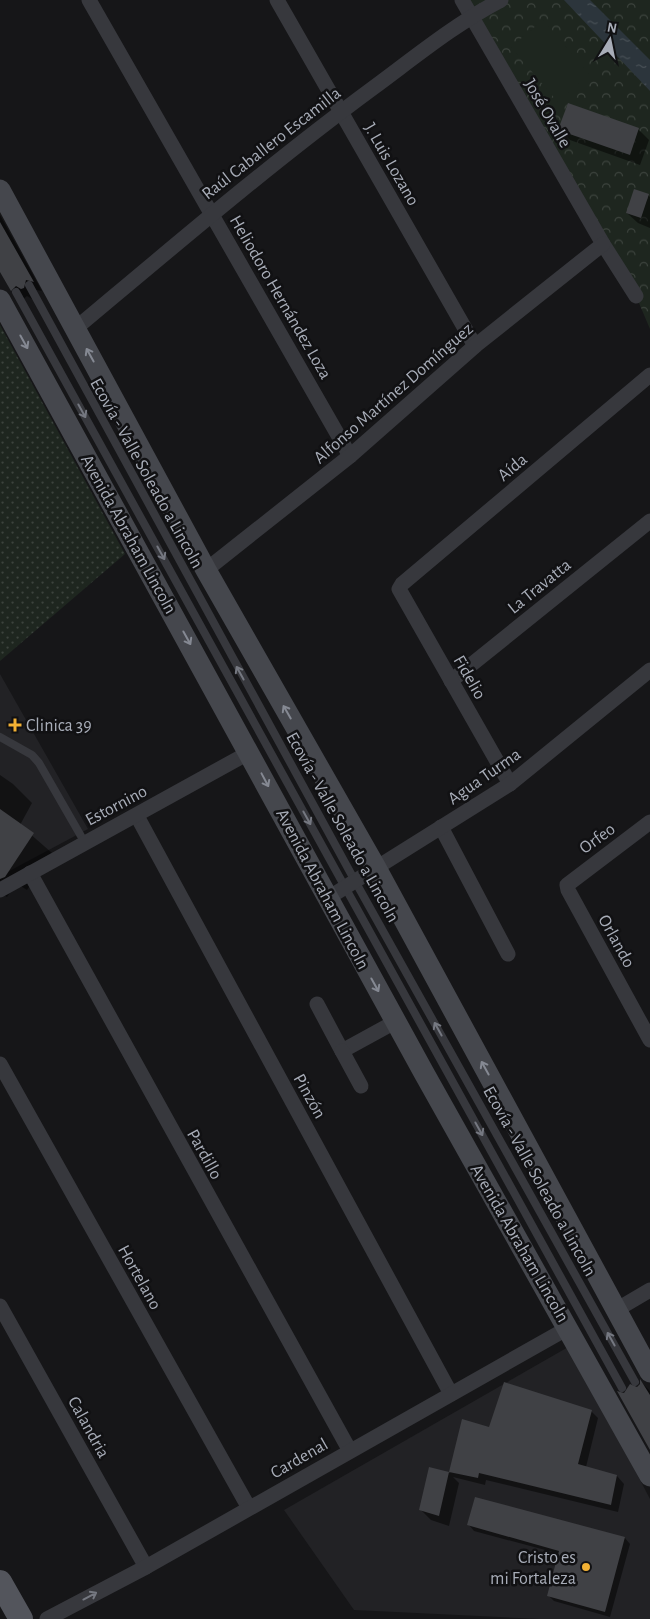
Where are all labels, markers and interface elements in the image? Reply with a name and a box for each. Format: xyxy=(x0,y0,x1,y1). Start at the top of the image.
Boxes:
north arrow xyxy=(585,15,635,65)
text: N xyxy=(606,20,618,36)
street label: José Ovalle xyxy=(520,76,574,151)
street label: Raúl Caballero Escamilla xyxy=(199,84,344,203)
street label: J. Luis Lozano xyxy=(360,120,422,209)
street label: Heliodoro Hernández Loza xyxy=(226,213,334,382)
street label: Alfonso Martínez Domínguez xyxy=(311,320,477,468)
one-way arrow xyxy=(19,335,29,349)
one-way arrow xyxy=(84,349,94,363)
street label: Ecovía - Valle Soleado a Lincoln xyxy=(86,375,206,572)
one-way arrow xyxy=(77,404,87,419)
street label: Aída xyxy=(494,450,531,485)
street label: Avenida Abraham Lincoln xyxy=(77,452,179,617)
one-way arrow xyxy=(156,546,166,560)
street label: La Travatta xyxy=(505,556,575,618)
one-way arrow xyxy=(182,630,192,645)
street label: Fidelio xyxy=(449,652,489,703)
one-way arrow xyxy=(235,666,245,680)
one-way arrow xyxy=(282,705,291,720)
place label: Clinica 39 xyxy=(26,717,92,735)
marker: Clinica 39 xyxy=(8,718,22,732)
street label: Ecovía - Valle Soleado a Lincoln xyxy=(282,729,402,926)
street label: Agua Turma xyxy=(445,745,524,808)
one-way arrow xyxy=(260,773,270,788)
street label: Estornino xyxy=(83,782,150,830)
street label: Avenida Abraham Lincoln xyxy=(272,806,372,973)
one-way arrow xyxy=(302,811,312,826)
street label: Orfeo xyxy=(576,820,619,858)
street label: Orlando xyxy=(594,912,638,971)
one-way arrow xyxy=(371,977,381,992)
one-way arrow xyxy=(433,1022,442,1037)
one-way arrow xyxy=(479,1062,489,1076)
street label: Pinzón xyxy=(290,1071,329,1122)
street label: Ecovía - Valle Soleado a Lincoln xyxy=(479,1083,599,1280)
one-way arrow xyxy=(475,1121,484,1136)
street label: Pardillo xyxy=(183,1126,225,1183)
street label: Avenida Abraham Lincoln xyxy=(467,1162,572,1325)
street label: Hortelano xyxy=(114,1242,164,1313)
one-way arrow xyxy=(606,1332,615,1347)
street label: Calandria xyxy=(64,1394,112,1461)
street label: Cardenal xyxy=(268,1435,331,1482)
place label: Cristo es mi Fortaleza xyxy=(490,1549,576,1588)
marker: Cristo es mi Fortaleza xyxy=(580,1561,592,1573)
one-way arrow xyxy=(82,1591,97,1600)

